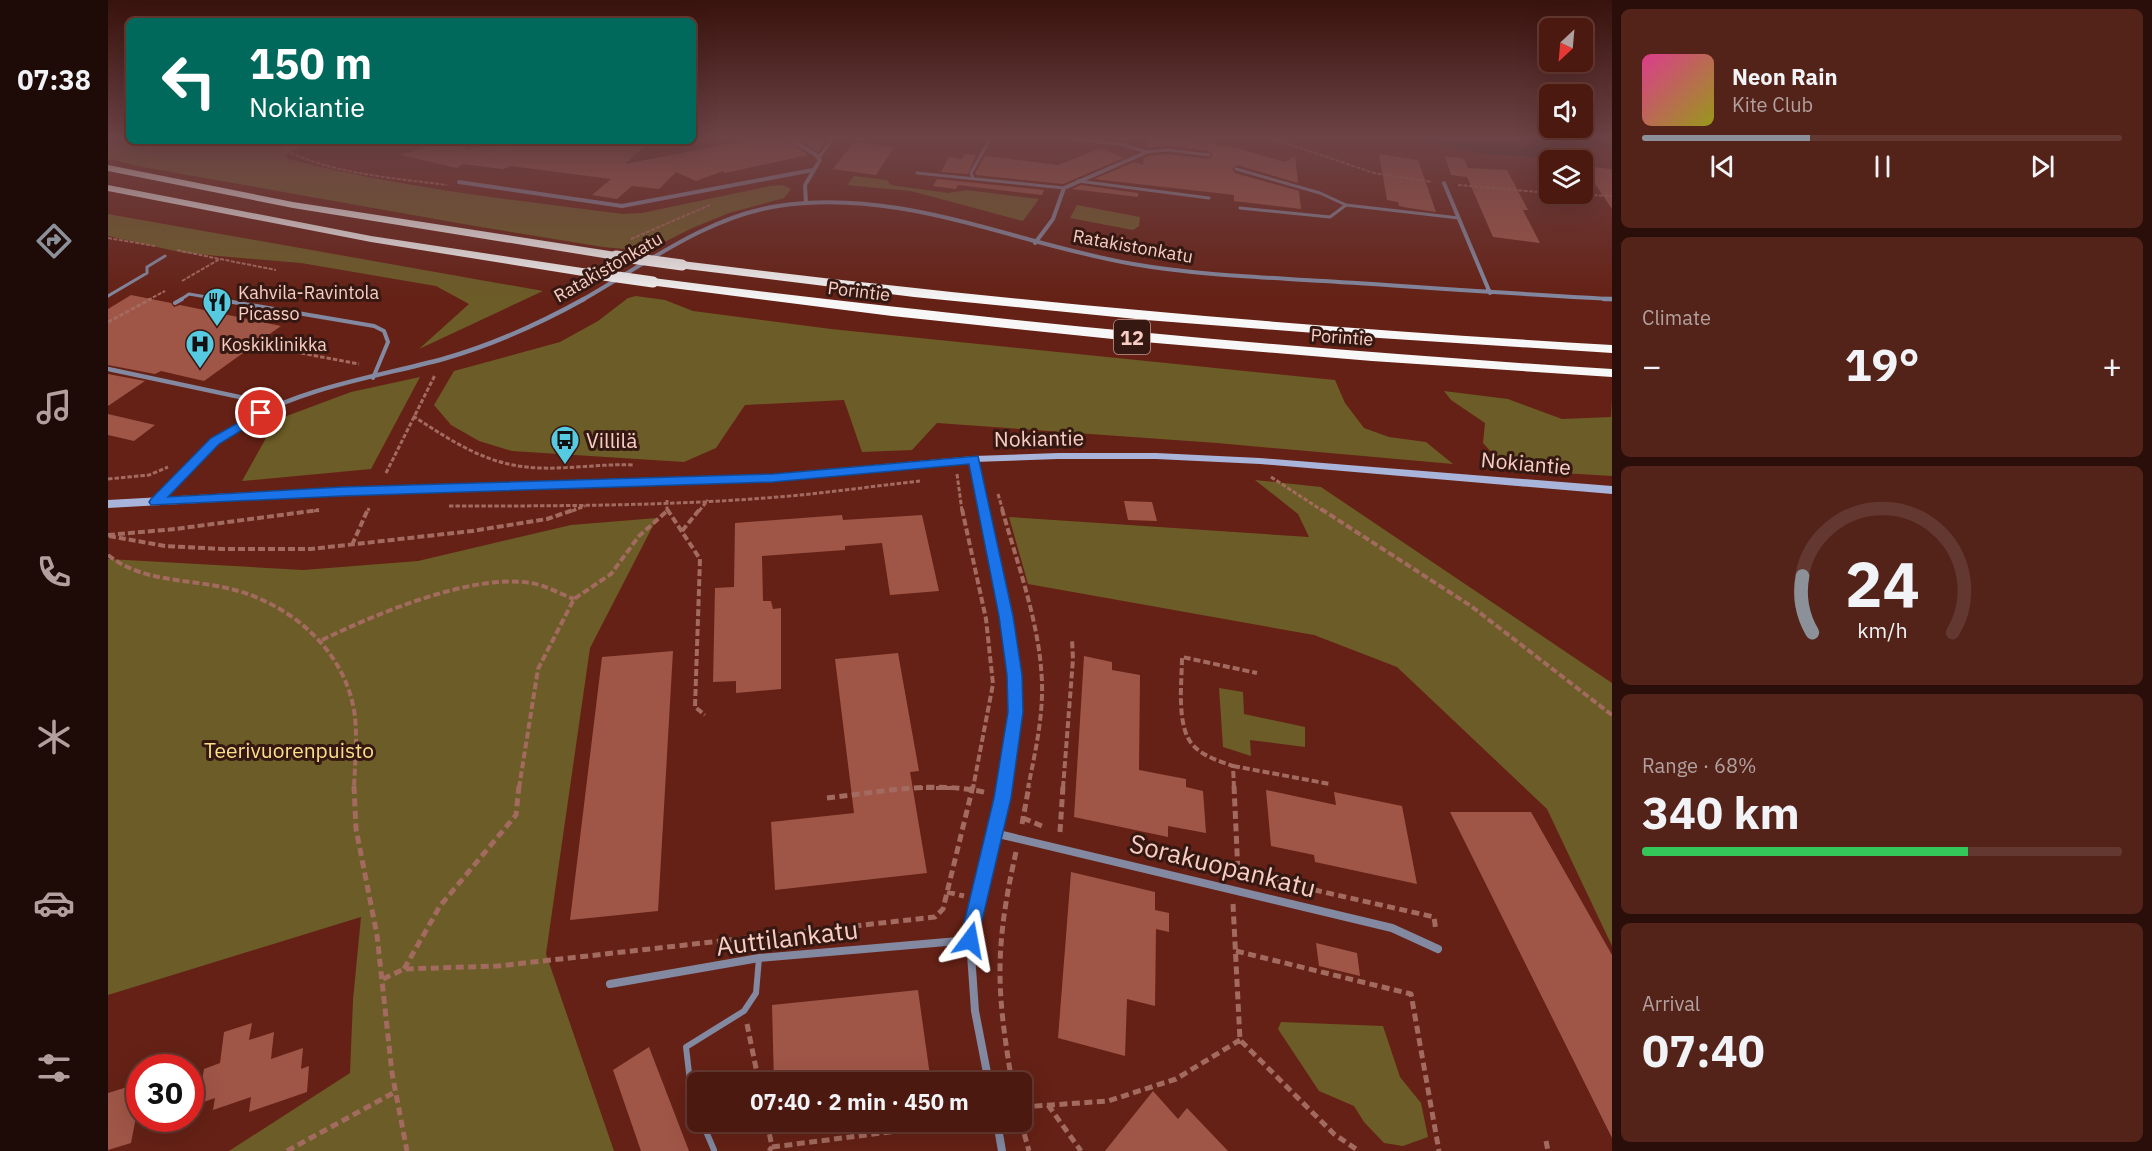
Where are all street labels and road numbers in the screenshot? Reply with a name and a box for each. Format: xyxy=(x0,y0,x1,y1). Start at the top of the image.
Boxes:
street label: Ratakistonkatu xyxy=(1071,224,1195,268)
street label: Ratakistonkatu xyxy=(550,227,666,307)
street label: Porintie xyxy=(826,276,892,306)
road number: 12 xyxy=(1114,320,1150,354)
street label: Porintie xyxy=(1310,323,1374,351)
street label: Nokiantie xyxy=(994,423,1084,453)
street label: Nokiantie xyxy=(1480,445,1572,481)
street label: Sorakuopankatu xyxy=(1126,825,1320,905)
street label: Auttilankatu xyxy=(714,911,860,963)

